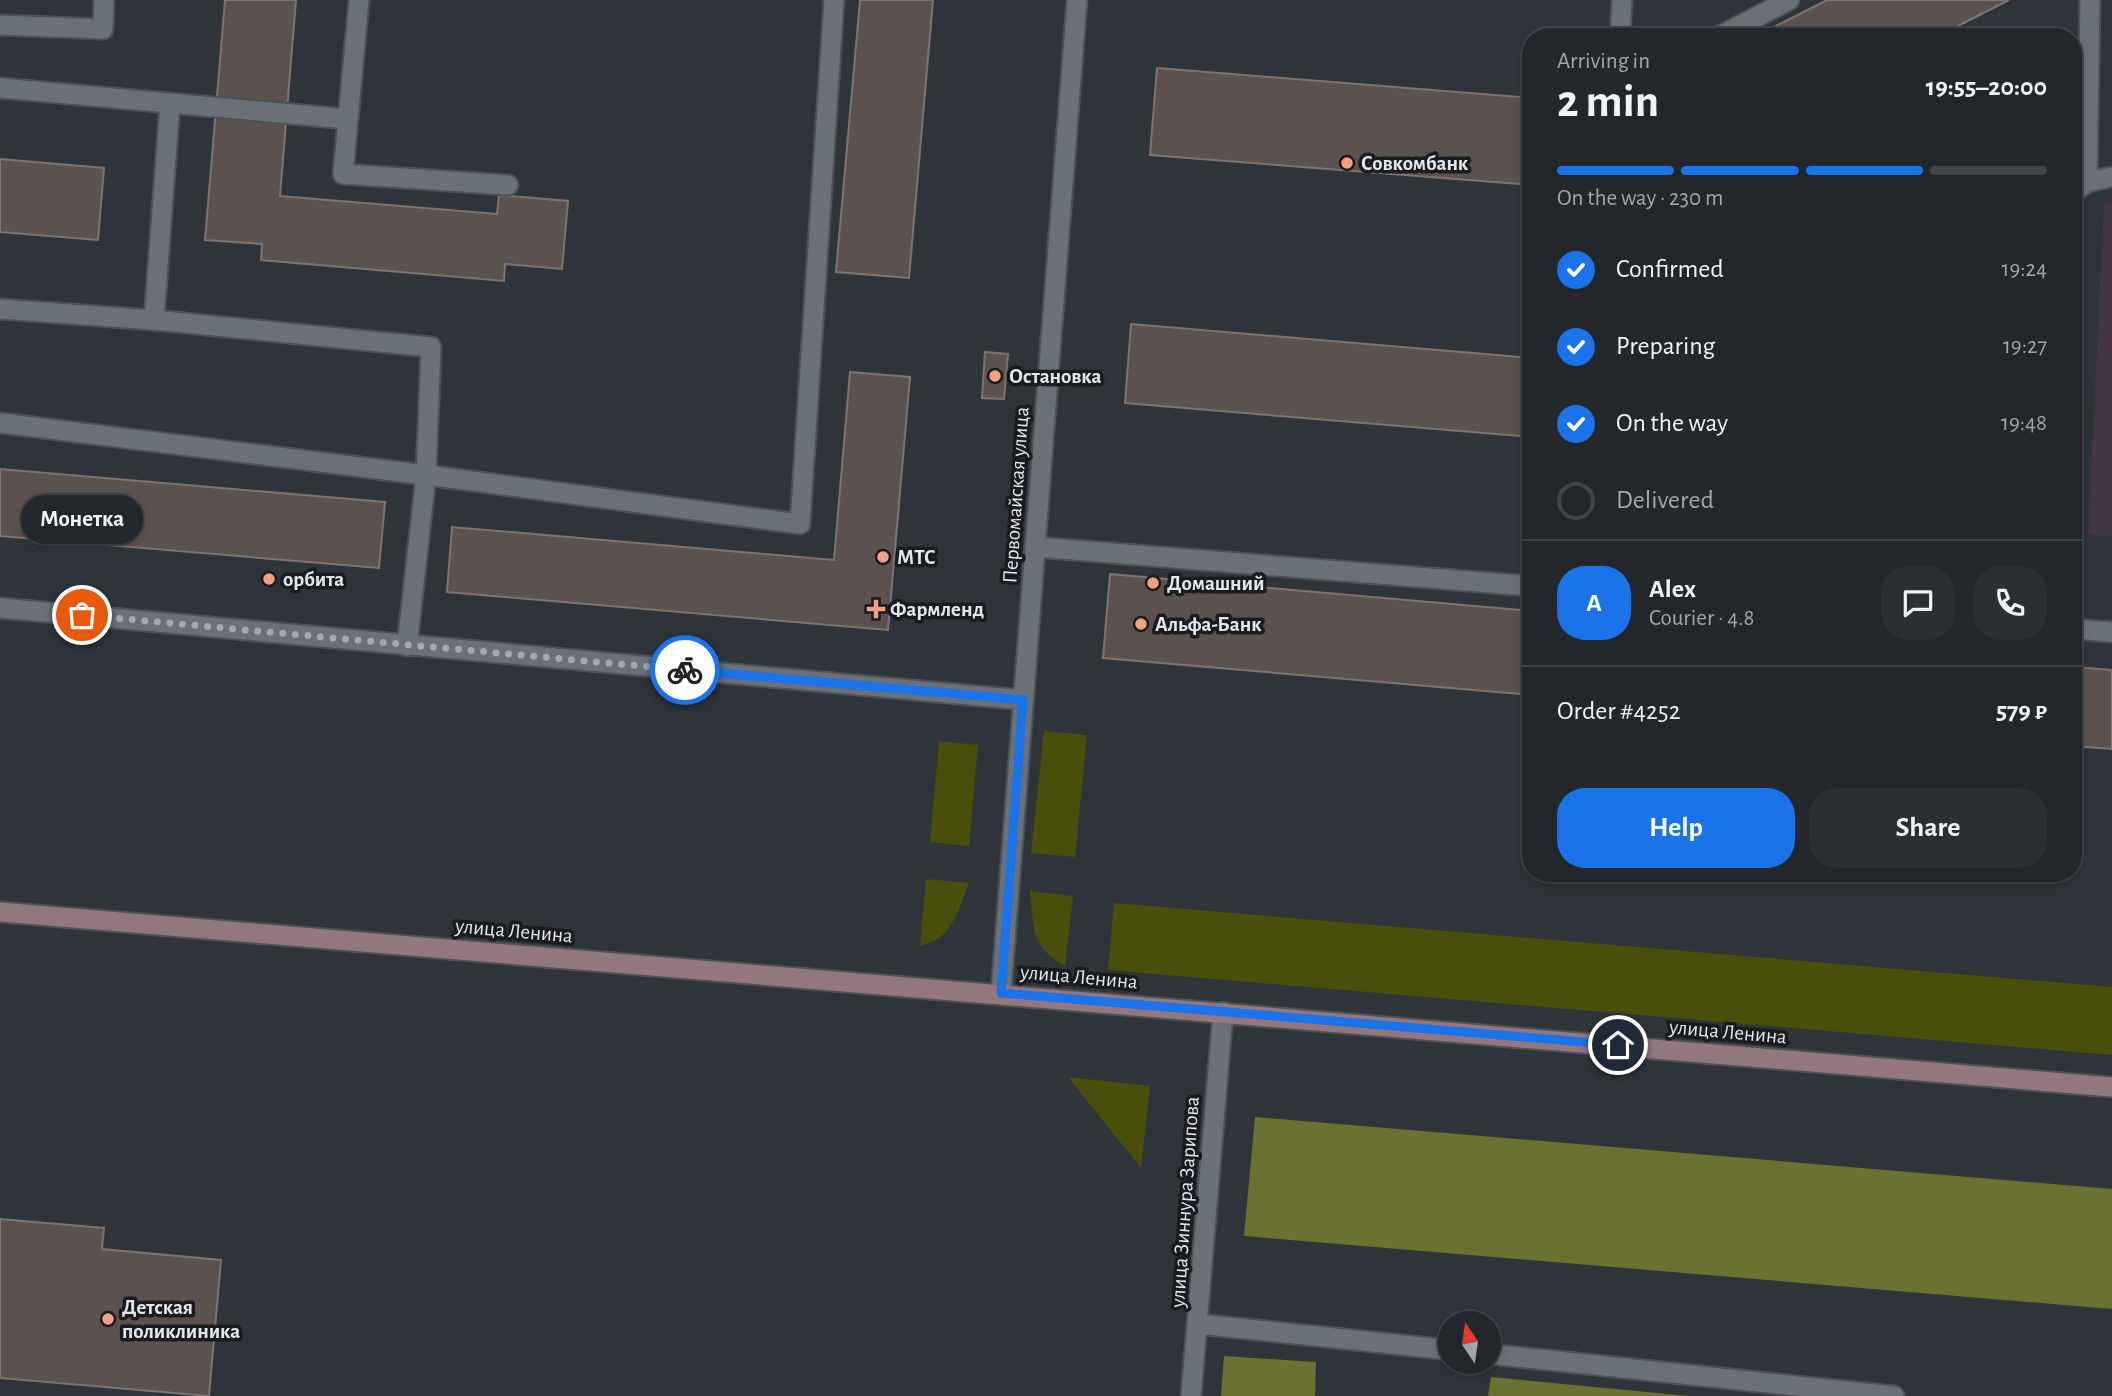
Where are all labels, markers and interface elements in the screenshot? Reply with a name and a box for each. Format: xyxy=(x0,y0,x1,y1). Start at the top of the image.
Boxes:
text: Arriving in xyxy=(1557,50,1650,73)
text: 19:55–20:00 xyxy=(1926,74,2047,100)
text: 2 min xyxy=(1557,79,1659,125)
place label: Совкомбанк xyxy=(1361,153,1469,174)
marker: Совкомбанк xyxy=(1339,155,1355,171)
text: On the way · 230 m xyxy=(1557,187,1723,210)
icon: check xyxy=(1557,251,1595,289)
text: Confirmed xyxy=(1616,256,1724,282)
text: 19:24 xyxy=(2001,258,2047,281)
icon: check xyxy=(1557,328,1595,366)
text: Preparing xyxy=(1616,333,1715,359)
text: 19:27 xyxy=(2003,335,2047,358)
place label: Остановка xyxy=(1009,366,1101,387)
marker: Остановка xyxy=(987,368,1003,384)
icon: check xyxy=(1557,405,1595,443)
street label: Первомайская улица xyxy=(999,406,1033,584)
text: On the way xyxy=(1616,410,1728,436)
text: 19:48 xyxy=(2001,412,2047,435)
text: Delivered xyxy=(1616,487,1714,513)
callout: Монетка xyxy=(21,496,143,545)
text: Монетка xyxy=(40,508,124,531)
place label: МТС xyxy=(897,547,936,568)
marker: МТС xyxy=(875,549,891,565)
button: chat xyxy=(1881,566,1955,640)
button: phone xyxy=(1973,566,2047,640)
place label: орбита xyxy=(283,569,344,590)
marker: орбита xyxy=(261,571,277,587)
place label: Домашний xyxy=(1167,573,1264,594)
marker: Домашний xyxy=(1145,575,1161,591)
text: Alex xyxy=(1649,576,1696,602)
pin xyxy=(52,585,112,645)
text: A xyxy=(1586,590,1602,616)
icon: bag xyxy=(63,596,101,634)
place label: Фармленд xyxy=(890,599,984,620)
marker: Фармленд xyxy=(868,601,884,617)
text: Courier · 4.8 xyxy=(1649,607,1754,630)
place label: Альфа-Банк xyxy=(1155,614,1262,635)
marker: Альфа-Банк xyxy=(1133,616,1149,632)
courier xyxy=(650,635,720,705)
icon: bike xyxy=(666,651,704,689)
text: Order #4252 xyxy=(1557,698,1680,724)
text: 579 ₽ xyxy=(1996,698,2047,724)
button: Help xyxy=(1557,788,1795,868)
button: Share xyxy=(1809,788,2047,868)
street label: улица Ленина xyxy=(453,915,574,947)
street label: улица Ленина xyxy=(1018,961,1139,993)
pin xyxy=(1588,1015,1648,1075)
street label: улица Ленина xyxy=(1667,1016,1788,1048)
icon: home xyxy=(1599,1026,1637,1064)
street label: улица Зиннура Зарипова xyxy=(1167,1095,1203,1309)
place label: Детская поликлиника xyxy=(122,1297,240,1342)
marker: Детская поликлиника xyxy=(100,1311,116,1327)
north arrow xyxy=(1438,1311,1502,1374)
map controls xyxy=(1438,1311,1501,1374)

